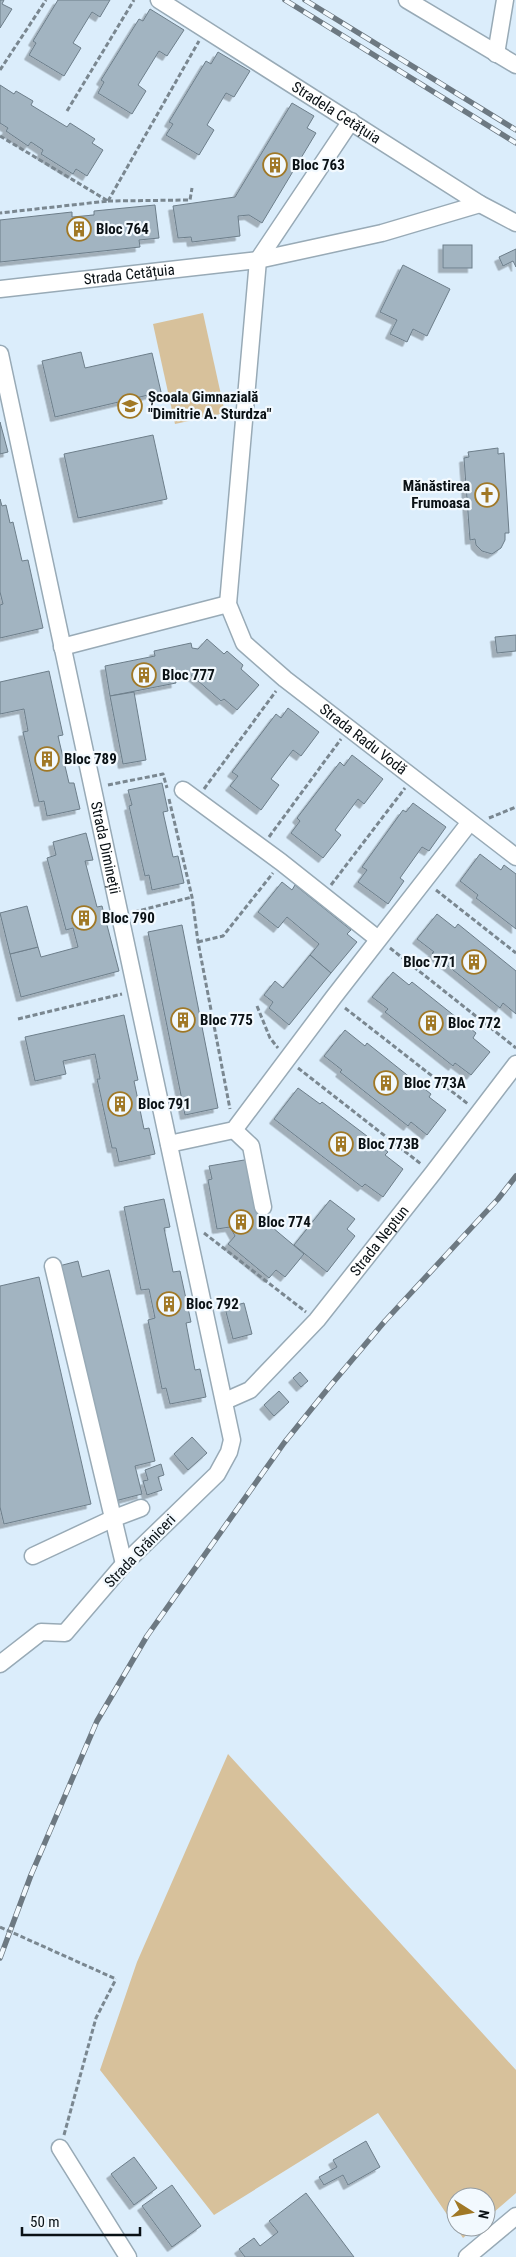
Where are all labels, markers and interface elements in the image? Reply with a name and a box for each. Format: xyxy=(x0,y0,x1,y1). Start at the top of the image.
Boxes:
street label: Stradela Cetățuia xyxy=(288,78,384,148)
building icon: Bloc 763 xyxy=(262,152,288,178)
place label: Bloc 763 xyxy=(292,156,345,174)
building icon: Bloc 764 xyxy=(66,216,92,242)
place label: Bloc 764 xyxy=(96,220,149,238)
street label: Strada Cetățuia xyxy=(83,260,176,289)
place label: Școala Gimnazială "Dimitrie A. Sturdza" xyxy=(148,388,272,423)
school or university icon: Școala Gimnazială "Dimitrie A. Sturdza" xyxy=(117,393,143,419)
place label: Mănăstirea Frumoasa xyxy=(403,477,470,512)
church icon: Mănăstirea Frumoasa xyxy=(474,482,500,508)
building icon: Bloc 777 xyxy=(131,662,157,688)
place label: Bloc 777 xyxy=(162,666,215,684)
street label: Strada Radu Vodă xyxy=(316,700,410,779)
building icon: Bloc 789 xyxy=(34,746,60,772)
place label: Bloc 789 xyxy=(64,750,117,768)
street label: Strada Dimineții xyxy=(87,800,124,896)
building icon: Bloc 790 xyxy=(71,905,97,931)
place label: Bloc 790 xyxy=(102,909,155,927)
building icon: Bloc 771 xyxy=(461,949,487,975)
place label: Bloc 771 xyxy=(403,953,456,971)
building icon: Bloc 775 xyxy=(170,1007,196,1033)
building icon: Bloc 772 xyxy=(418,1010,444,1036)
place label: Bloc 775 xyxy=(200,1011,253,1029)
place label: Bloc 772 xyxy=(448,1014,501,1032)
building icon: Bloc 773A xyxy=(373,1070,399,1096)
place label: Bloc 773A xyxy=(404,1074,466,1092)
building icon: Bloc 791 xyxy=(107,1091,133,1117)
place label: Bloc 791 xyxy=(138,1095,191,1113)
building icon: Bloc 773B xyxy=(328,1131,354,1157)
place label: Bloc 773B xyxy=(358,1135,419,1153)
street label: Strada Neptun xyxy=(346,1202,413,1280)
building icon: Bloc 774 xyxy=(228,1209,254,1235)
place label: Bloc 774 xyxy=(258,1213,311,1231)
building icon: Bloc 792 xyxy=(156,1291,182,1317)
place label: Bloc 792 xyxy=(186,1295,239,1313)
street label: Strada Grăniceri xyxy=(101,1511,179,1591)
north arrow xyxy=(446,2187,496,2237)
scale bar xyxy=(22,2204,140,2236)
text: N xyxy=(475,2209,492,2220)
text: 50 m xyxy=(30,2213,60,2231)

